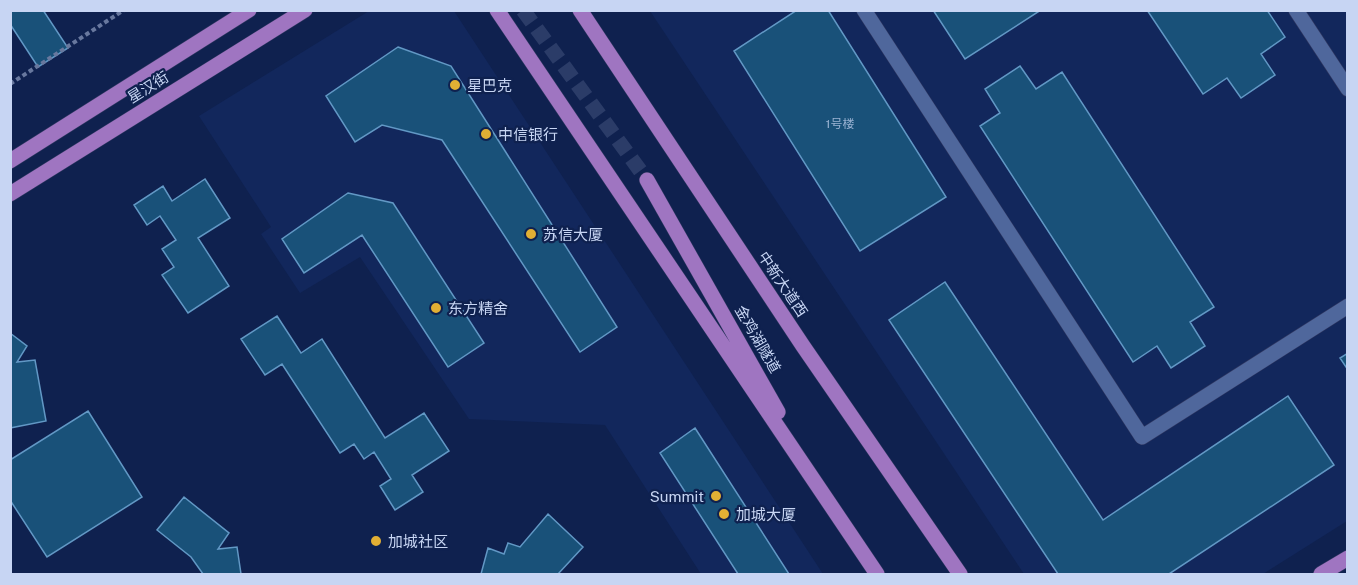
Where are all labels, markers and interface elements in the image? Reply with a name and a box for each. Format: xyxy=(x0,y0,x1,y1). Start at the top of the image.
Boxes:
street label: 星汉街 xyxy=(124,68,172,106)
place label: 星巴克 xyxy=(467,77,512,94)
marker: 星巴克 xyxy=(448,78,462,92)
house number: 1号楼 xyxy=(826,117,854,131)
place label: 中信银行 xyxy=(498,126,558,143)
marker: 中信银行 xyxy=(479,127,493,141)
place label: 苏信大厦 xyxy=(543,226,603,243)
marker: 苏信大厦 xyxy=(524,227,538,241)
street label: 中新大道西 xyxy=(755,248,811,320)
place label: 东方精舍 xyxy=(448,300,508,317)
marker: 东方精舍 xyxy=(429,301,443,315)
street label: 金鸡湖隧道 xyxy=(732,302,784,376)
place label: Summit xyxy=(650,488,704,505)
marker: Summit xyxy=(709,489,723,503)
place label: 加城大厦 xyxy=(736,506,796,523)
marker: 加城大厦 xyxy=(717,507,731,521)
place label: 加城社区 xyxy=(388,533,448,550)
marker: 加城社区 xyxy=(369,534,383,548)

